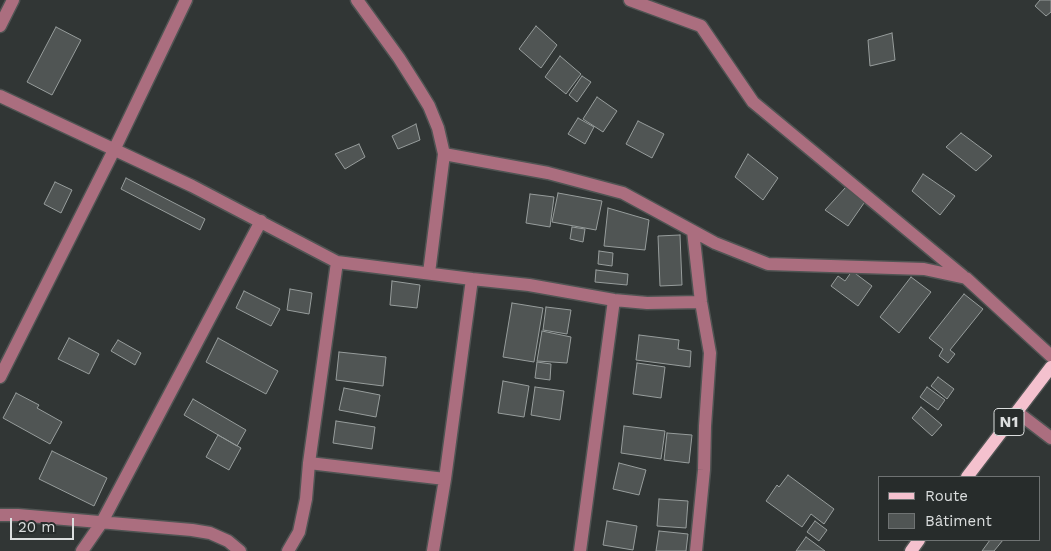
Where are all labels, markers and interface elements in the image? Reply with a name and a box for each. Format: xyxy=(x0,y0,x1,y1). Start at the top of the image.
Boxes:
road number: N1 xyxy=(994,408,1024,436)
legend xyxy=(878,476,1041,541)
text: Route xyxy=(925,487,968,505)
scale bar xyxy=(12,508,76,540)
text: Bâtiment xyxy=(925,512,992,530)
text: 20 m xyxy=(18,518,56,536)

